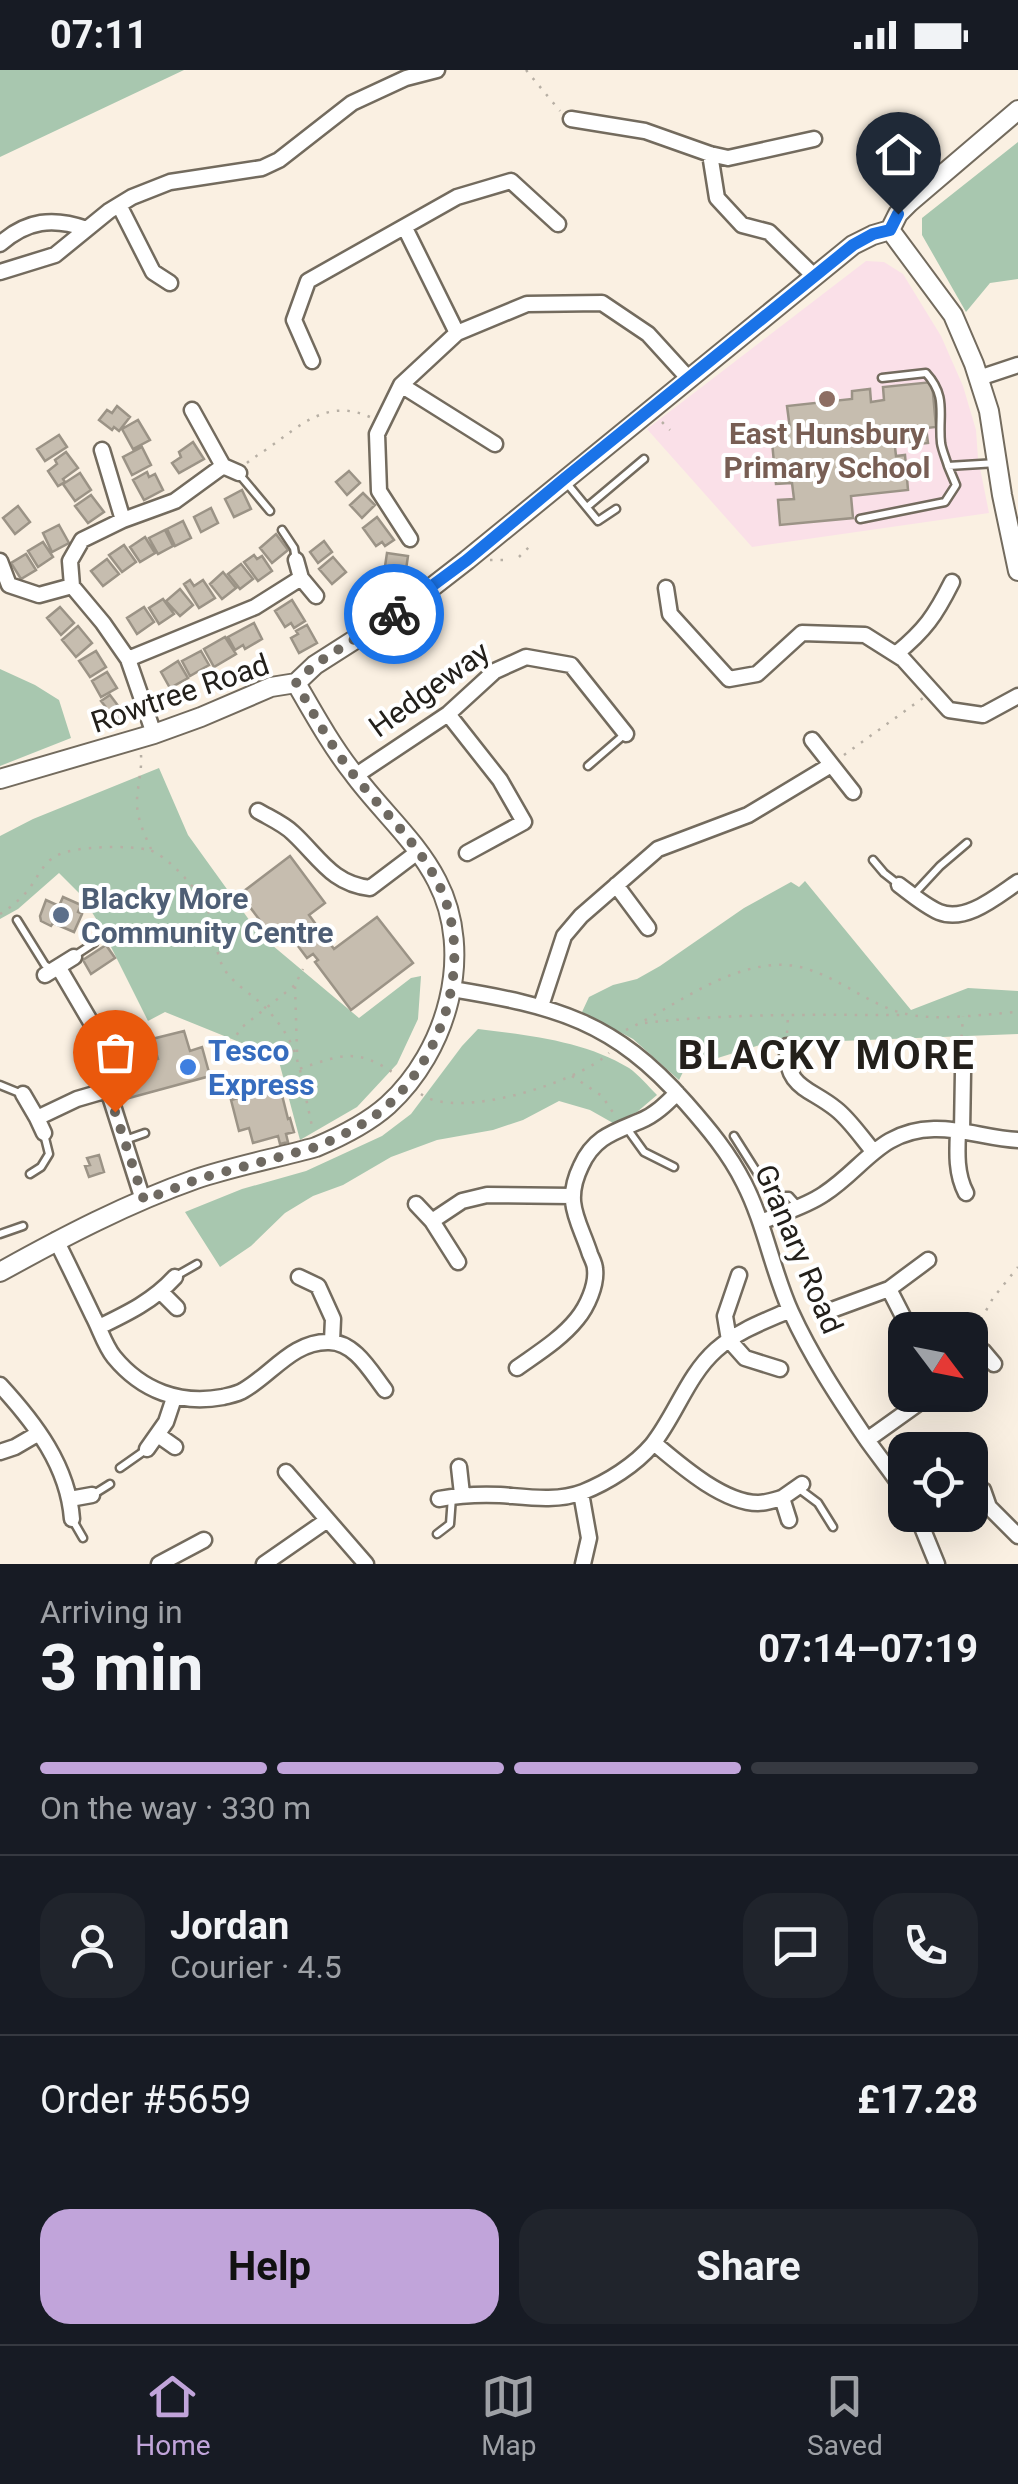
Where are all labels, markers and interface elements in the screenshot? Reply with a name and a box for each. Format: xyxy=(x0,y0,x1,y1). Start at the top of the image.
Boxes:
text: 07:11 xyxy=(50,13,148,57)
pin xyxy=(856,112,941,215)
icon: home xyxy=(871,127,926,182)
marker: East Hunsbury Primary School xyxy=(816,388,838,410)
place label: East Hunsbury Primary School xyxy=(724,416,930,485)
courier xyxy=(344,564,444,664)
icon: bike xyxy=(367,587,422,642)
street label: Hedgeway xyxy=(362,634,496,744)
street label: Rowtree Road xyxy=(86,646,274,740)
place label: Blacky More Community Centre xyxy=(81,881,334,950)
marker: Blacky More Community Centre xyxy=(50,904,72,926)
pin xyxy=(73,1010,158,1113)
icon: bag xyxy=(88,1025,143,1080)
district label: BLACKY MORE xyxy=(678,1032,976,1079)
place label: Tesco Express xyxy=(208,1033,315,1102)
marker: Tesco Express xyxy=(177,1056,199,1078)
street label: Granary Road xyxy=(748,1159,850,1339)
north arrow xyxy=(888,1312,988,1412)
map controls xyxy=(888,1312,988,1532)
button: locate xyxy=(888,1432,988,1532)
text: Arriving in xyxy=(40,1593,183,1631)
text: 07:14–07:19 xyxy=(758,1627,978,1671)
text: 3 min xyxy=(40,1630,203,1706)
text: On the way · 330 m xyxy=(40,1789,311,1827)
button: person xyxy=(40,1893,145,1998)
button: chat xyxy=(743,1893,848,1998)
button: phone xyxy=(873,1893,978,1998)
text: Jordan xyxy=(170,1904,289,1948)
text: Courier · 4.5 xyxy=(170,1948,342,1986)
text: Order #5659 xyxy=(40,2078,251,2122)
text: £17.28 xyxy=(857,2078,978,2122)
button: Help xyxy=(40,2209,499,2324)
button: Share xyxy=(519,2209,978,2324)
tab: Home xyxy=(135,2369,211,2462)
tab: Map xyxy=(481,2369,537,2462)
tab: Saved xyxy=(807,2369,883,2462)

